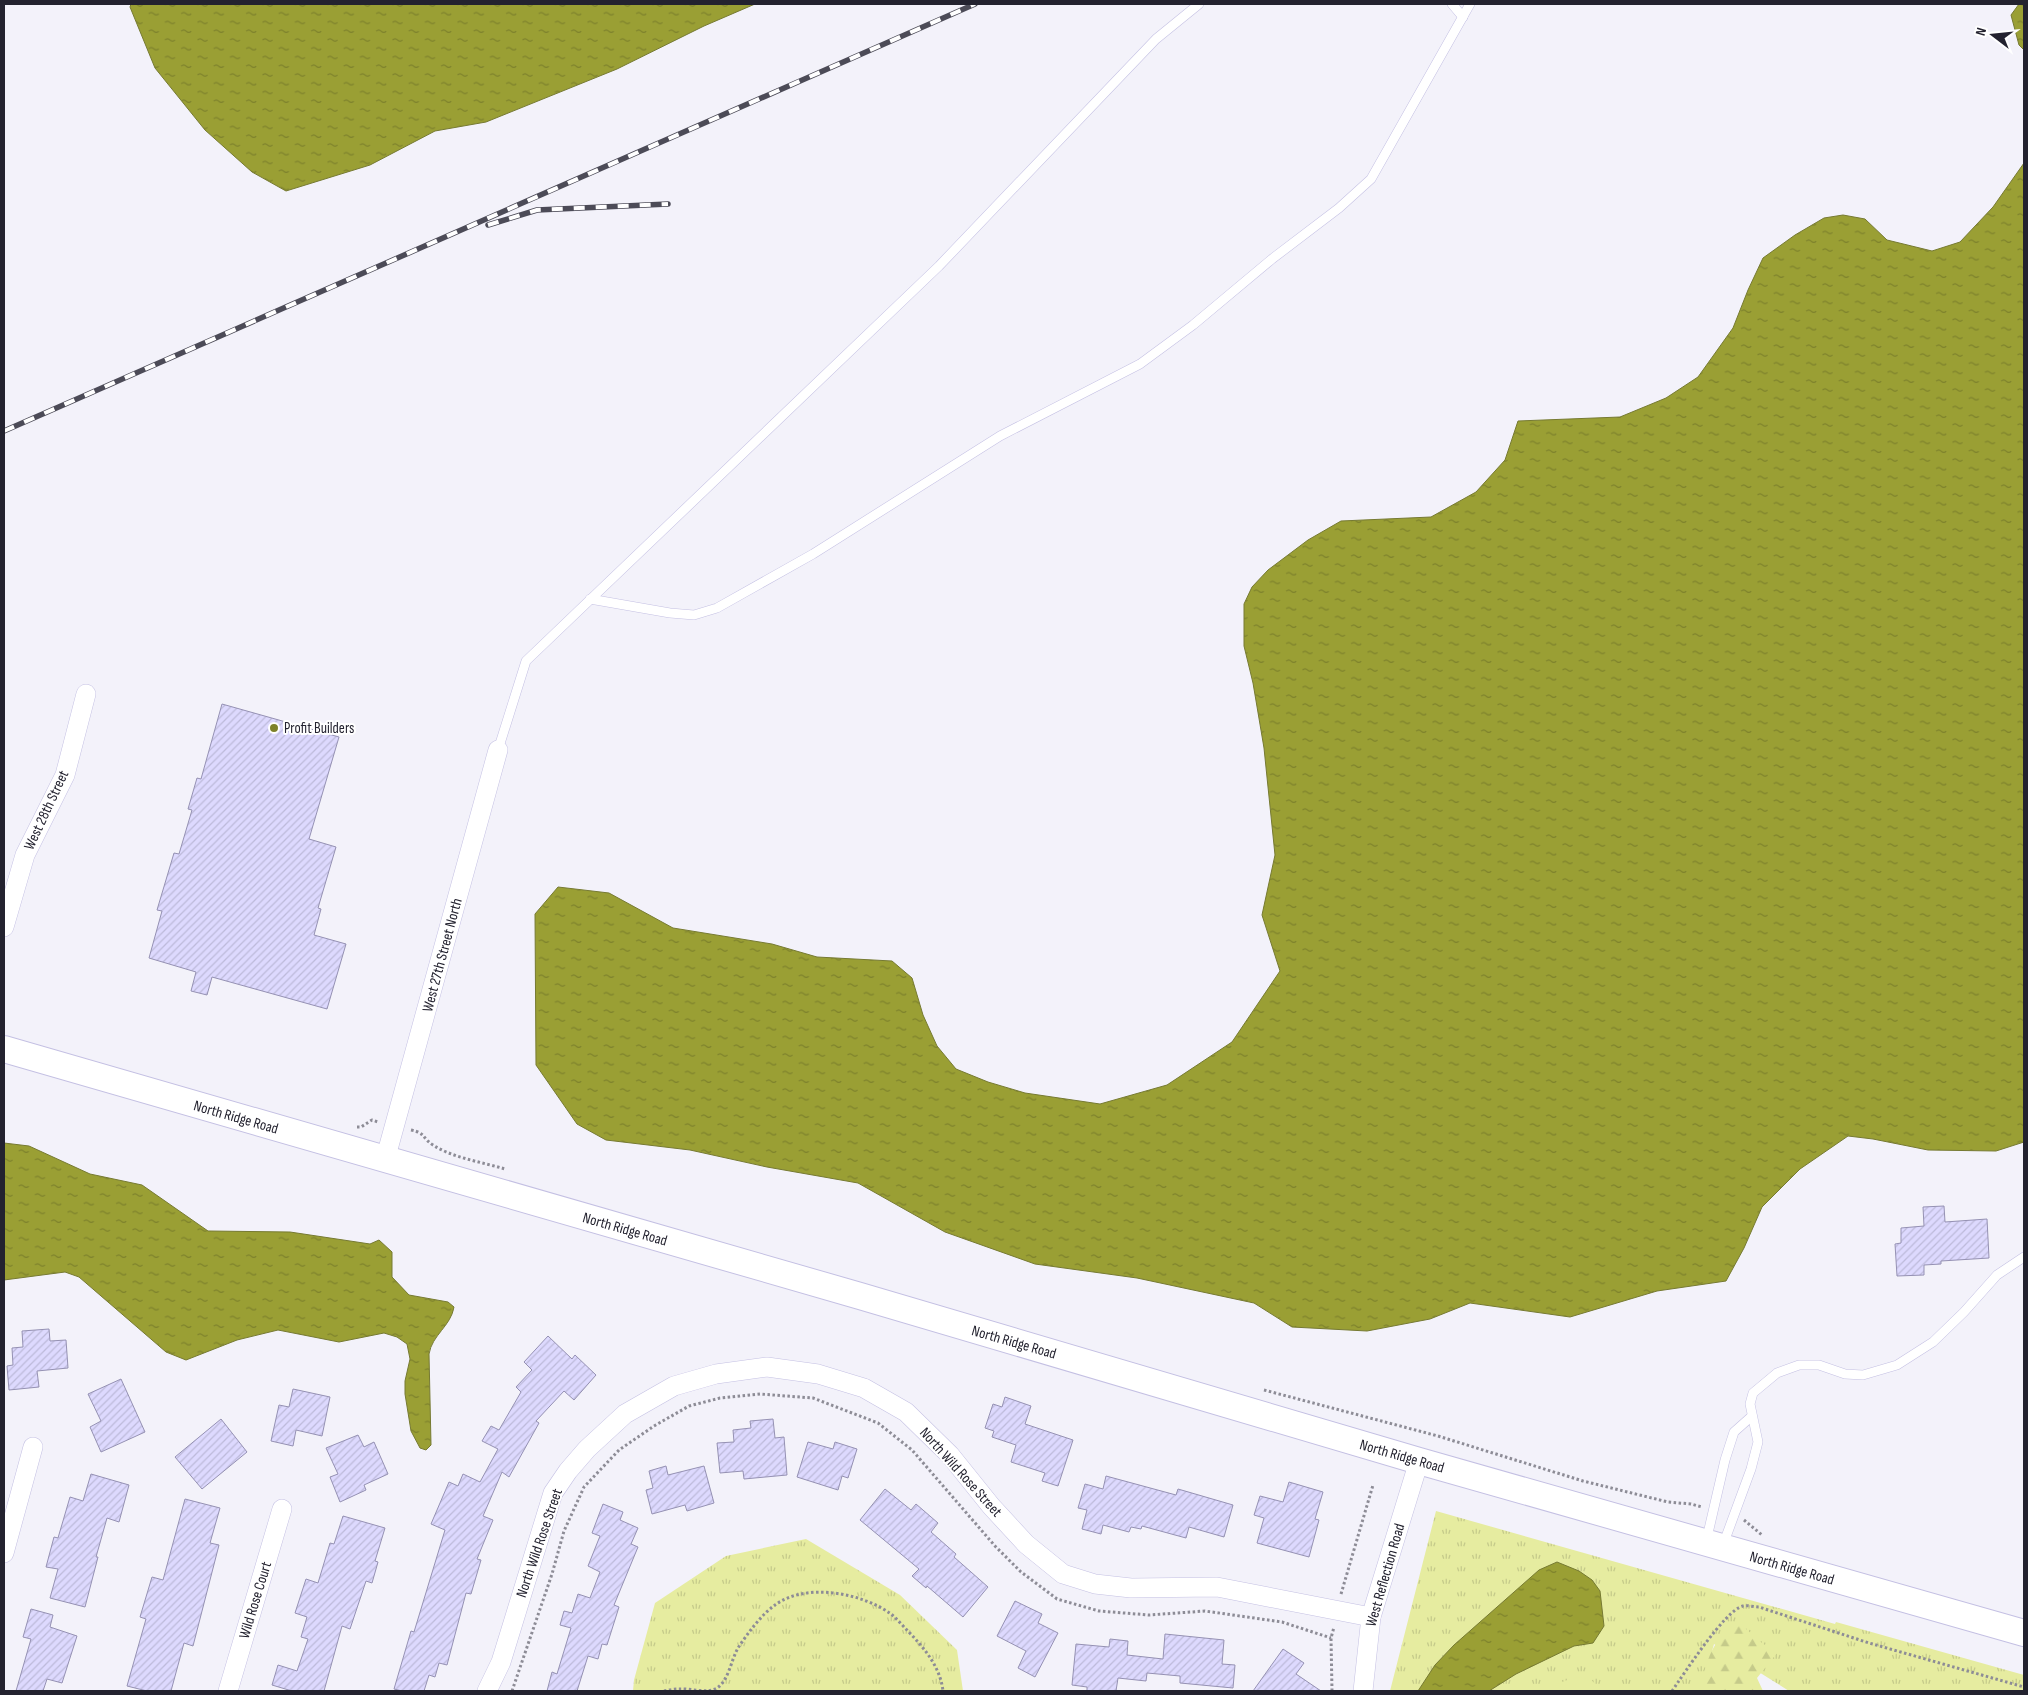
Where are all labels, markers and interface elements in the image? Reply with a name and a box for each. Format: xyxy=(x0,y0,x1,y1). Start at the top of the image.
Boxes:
north arrow xyxy=(1968,10,2018,60)
text: N xyxy=(1972,26,1990,37)
place label: Profit Builders xyxy=(284,719,354,738)
marker: Profit Builders xyxy=(268,722,280,734)
street label: West 28th Street xyxy=(20,767,73,853)
street label: West 27th Street North xyxy=(418,896,467,1014)
street label: North Ridge Road xyxy=(191,1096,280,1139)
street label: North Ridge Road xyxy=(580,1208,669,1251)
street label: North Ridge Road xyxy=(969,1321,1058,1364)
street label: North Wild Rose Street xyxy=(915,1424,1006,1521)
street label: North Ridge Road xyxy=(1357,1435,1446,1478)
street label: North Wild Rose Street xyxy=(512,1486,567,1600)
street label: West Reflection Road xyxy=(1362,1521,1409,1629)
street label: North Ridge Road xyxy=(1747,1547,1836,1590)
street label: Wild Rose Court xyxy=(235,1559,276,1641)

